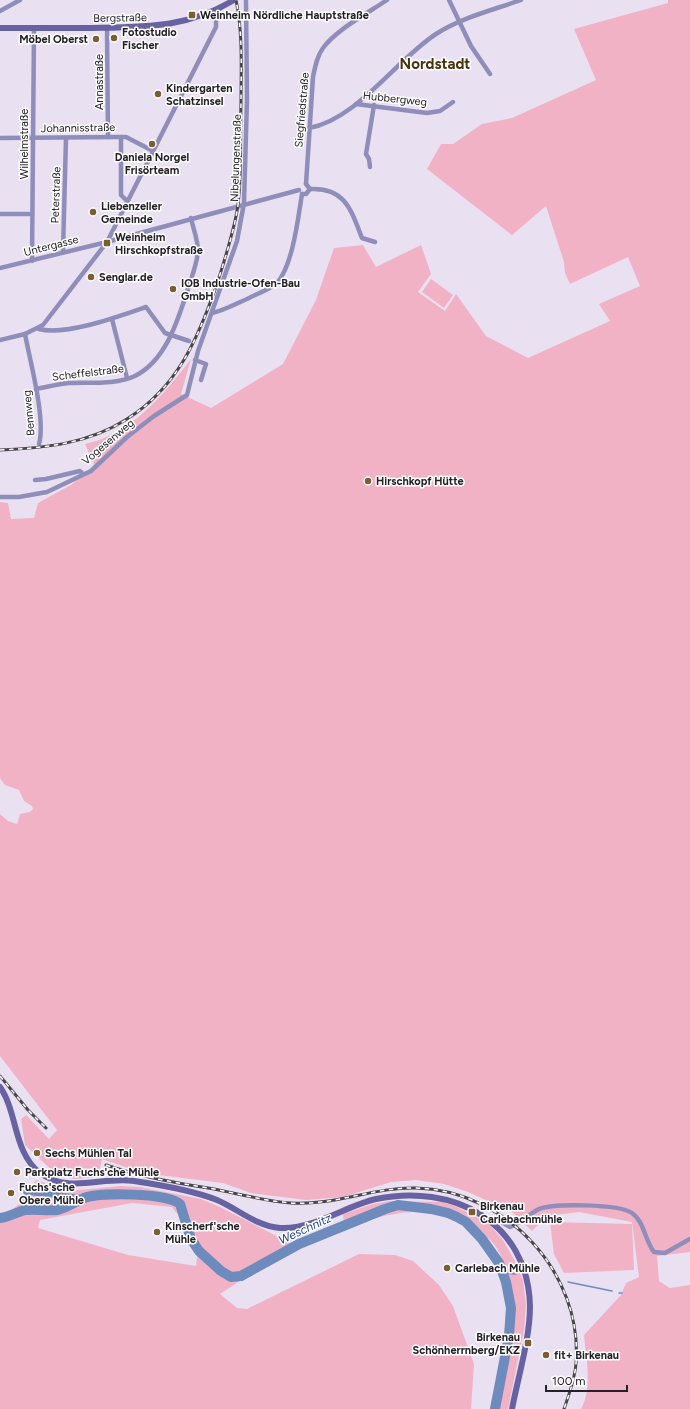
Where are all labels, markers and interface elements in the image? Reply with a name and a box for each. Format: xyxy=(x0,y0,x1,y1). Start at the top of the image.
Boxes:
place label: Weinheim Nördliche Hauptstraße xyxy=(200,9,369,22)
marker: Weinheim Nördliche Hauptstraße xyxy=(187,10,197,20)
street label: Bergstraße xyxy=(93,11,147,25)
place label: Fotostudio Fischer xyxy=(122,26,177,52)
place label: Möbel Oberst xyxy=(19,33,89,46)
marker: Fotostudio Fischer xyxy=(109,33,119,43)
marker: Möbel Oberst xyxy=(91,34,101,44)
street label: Annastraße xyxy=(93,54,106,110)
district label: Nordstadt xyxy=(400,55,470,73)
street label: Siegfriedstraße xyxy=(292,72,312,148)
place label: Kindergarten Schatzinsel xyxy=(166,82,233,108)
marker: Kindergarten Schatzinsel xyxy=(153,89,163,99)
street label: Hubbergweg xyxy=(362,89,428,109)
street label: Wilhelmstraße xyxy=(18,109,31,179)
street label: Nibelungenstraße xyxy=(228,114,244,202)
street label: Johannisstraße xyxy=(41,121,115,135)
marker: Daniela Norgel Frisörteam xyxy=(147,139,157,149)
place label: Daniela Norgel Frisörteam xyxy=(115,151,190,177)
street label: Peterstraße xyxy=(49,166,63,224)
place label: Liebenzeller Gemeinde xyxy=(101,200,163,226)
marker: Liebenzeller Gemeinde xyxy=(88,207,98,217)
place label: Weinheim Hirschkopfstraße xyxy=(115,231,203,257)
street label: Untergasse xyxy=(22,233,80,259)
marker: Weinheim Hirschkopfstraße xyxy=(102,238,112,248)
place label: Senglar.de xyxy=(99,271,153,284)
marker: Senglar.de xyxy=(86,272,96,282)
place label: IOB Industrie-Ofen-Bau GmbH xyxy=(181,277,300,303)
marker: IOB Industrie-Ofen-Bau GmbH xyxy=(168,284,178,294)
street label: Scheffelstraße xyxy=(51,362,125,384)
street label: Bennweg xyxy=(21,390,37,436)
street label: Vogesenweg xyxy=(79,416,137,468)
place label: Hirschkopf Hütte xyxy=(376,475,464,488)
marker: Hirschkopf Hütte xyxy=(363,476,373,486)
place label: Sechs Mühlen Tal xyxy=(45,1147,132,1160)
marker: Sechs Mühlen Tal xyxy=(32,1148,42,1158)
place label: Parkplatz Fuchs'che Mühle xyxy=(25,1166,159,1179)
marker: Parkplatz Fuchs'che Mühle xyxy=(12,1167,22,1177)
place label: Fuchs'sche Obere Mühle xyxy=(19,1181,84,1207)
marker: Fuchs'sche Obere Mühle xyxy=(6,1188,16,1198)
place label: Birkenau Carlebachmühle xyxy=(480,1200,562,1226)
marker: Birkenau Carlebachmühle xyxy=(467,1207,477,1217)
water label: Weschnitz xyxy=(276,1211,334,1247)
place label: Kinscherf'sche Mühle xyxy=(165,1220,240,1246)
marker: Kinscherf'sche Mühle xyxy=(152,1227,162,1237)
place label: Carlebach Mühle xyxy=(455,1262,540,1275)
marker: Carlebach Mühle xyxy=(442,1263,452,1273)
place label: Birkenau Schönherrnberg/EKZ xyxy=(413,1331,520,1357)
marker: Birkenau Schönherrnberg/EKZ xyxy=(523,1338,533,1348)
place label: fit+ Birkenau xyxy=(554,1349,619,1362)
marker: fit+ Birkenau xyxy=(541,1350,551,1360)
scale bar xyxy=(546,1367,627,1393)
text: 100 m xyxy=(552,1374,586,1388)

